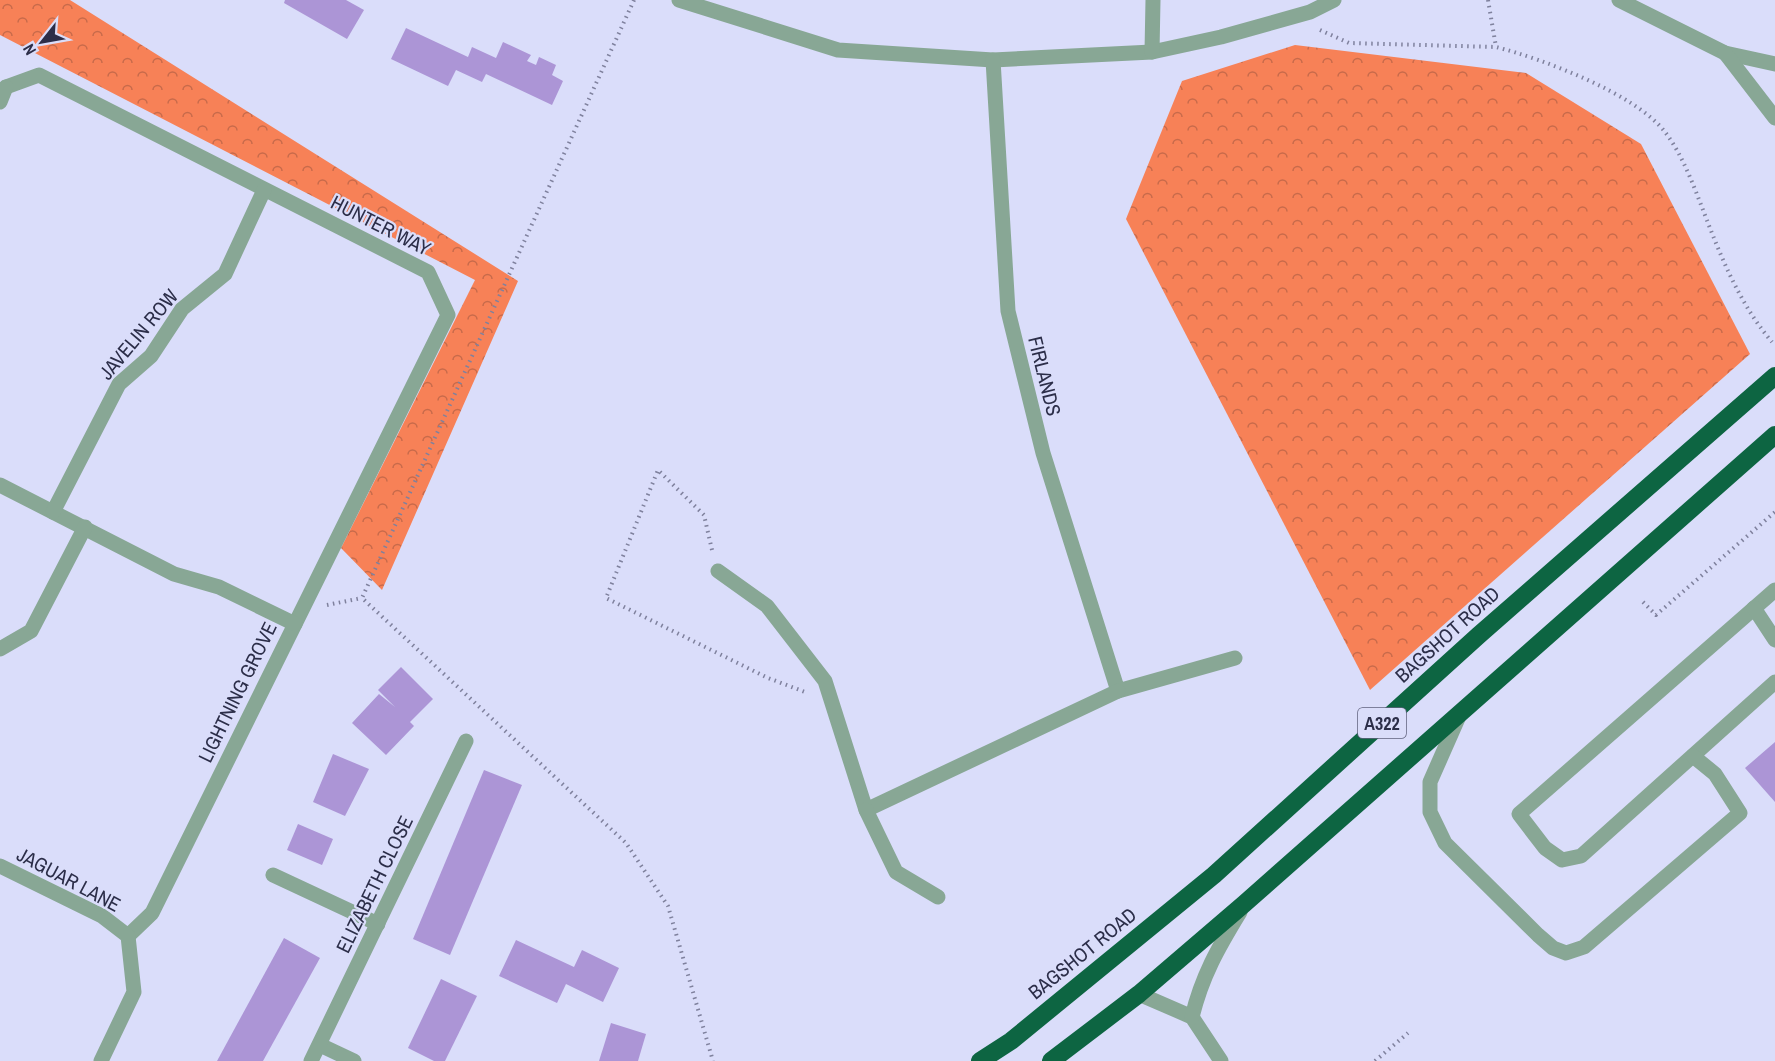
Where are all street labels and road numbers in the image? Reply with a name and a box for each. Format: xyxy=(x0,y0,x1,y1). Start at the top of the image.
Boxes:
street label: HUNTER WAY xyxy=(327,188,435,262)
street label: JAVELIN ROW xyxy=(92,283,184,385)
street label: FIRLANDS xyxy=(1022,333,1068,419)
street label: BAGSHOT ROAD xyxy=(1389,580,1505,688)
street label: LIGHTNING GROVE xyxy=(191,617,283,767)
road number: A322 xyxy=(1358,708,1406,738)
street label: ELIZABETH CLOSE xyxy=(329,811,419,957)
street label: JAGUAR LANE xyxy=(12,840,126,918)
street label: BAGSHOT ROAD xyxy=(1022,901,1142,1005)

